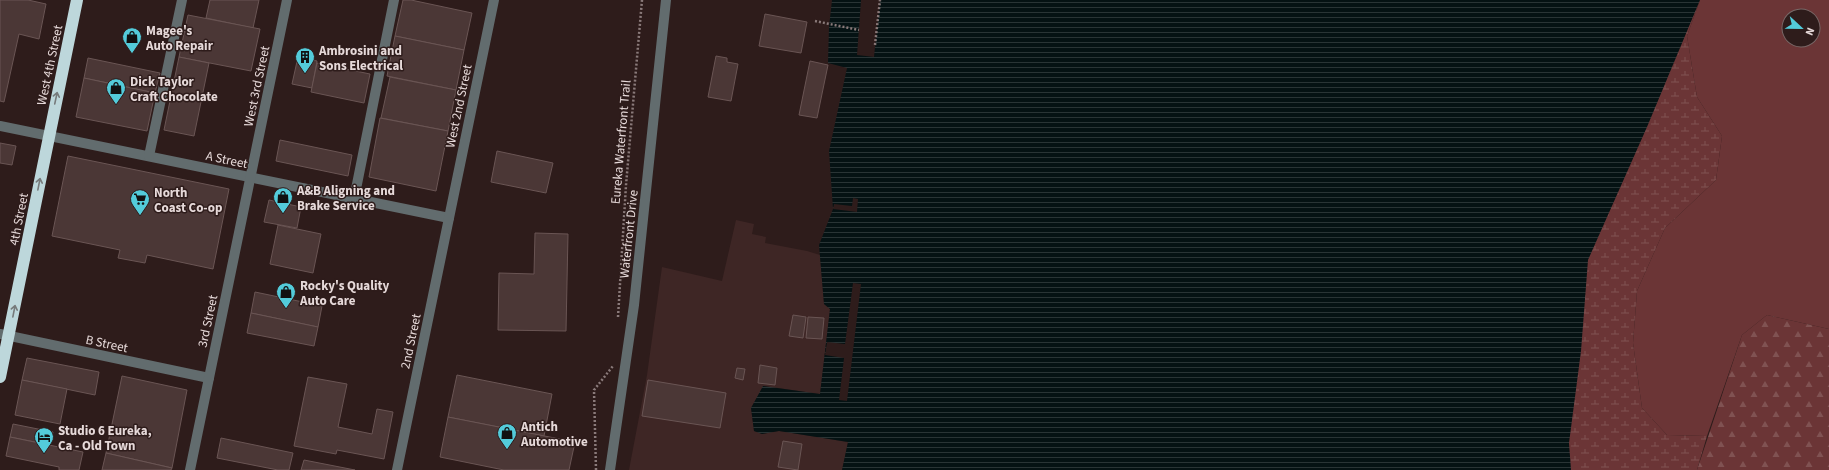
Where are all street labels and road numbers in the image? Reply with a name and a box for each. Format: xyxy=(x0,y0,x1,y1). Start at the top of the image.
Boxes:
street label: West 4th Street xyxy=(33,23,67,107)
street label: West 3rd Street xyxy=(240,44,274,128)
street label: West 2nd Street xyxy=(441,62,477,150)
street label: Eureka Waterfront Trail xyxy=(607,79,635,205)
street label: A Street xyxy=(204,147,250,173)
street label: Waterfront Drive xyxy=(615,189,643,279)
street label: 4th Street xyxy=(5,191,33,247)
street label: 3rd Street xyxy=(194,293,222,349)
street label: 2nd Street xyxy=(396,311,426,370)
street label: B Street xyxy=(84,331,130,357)

